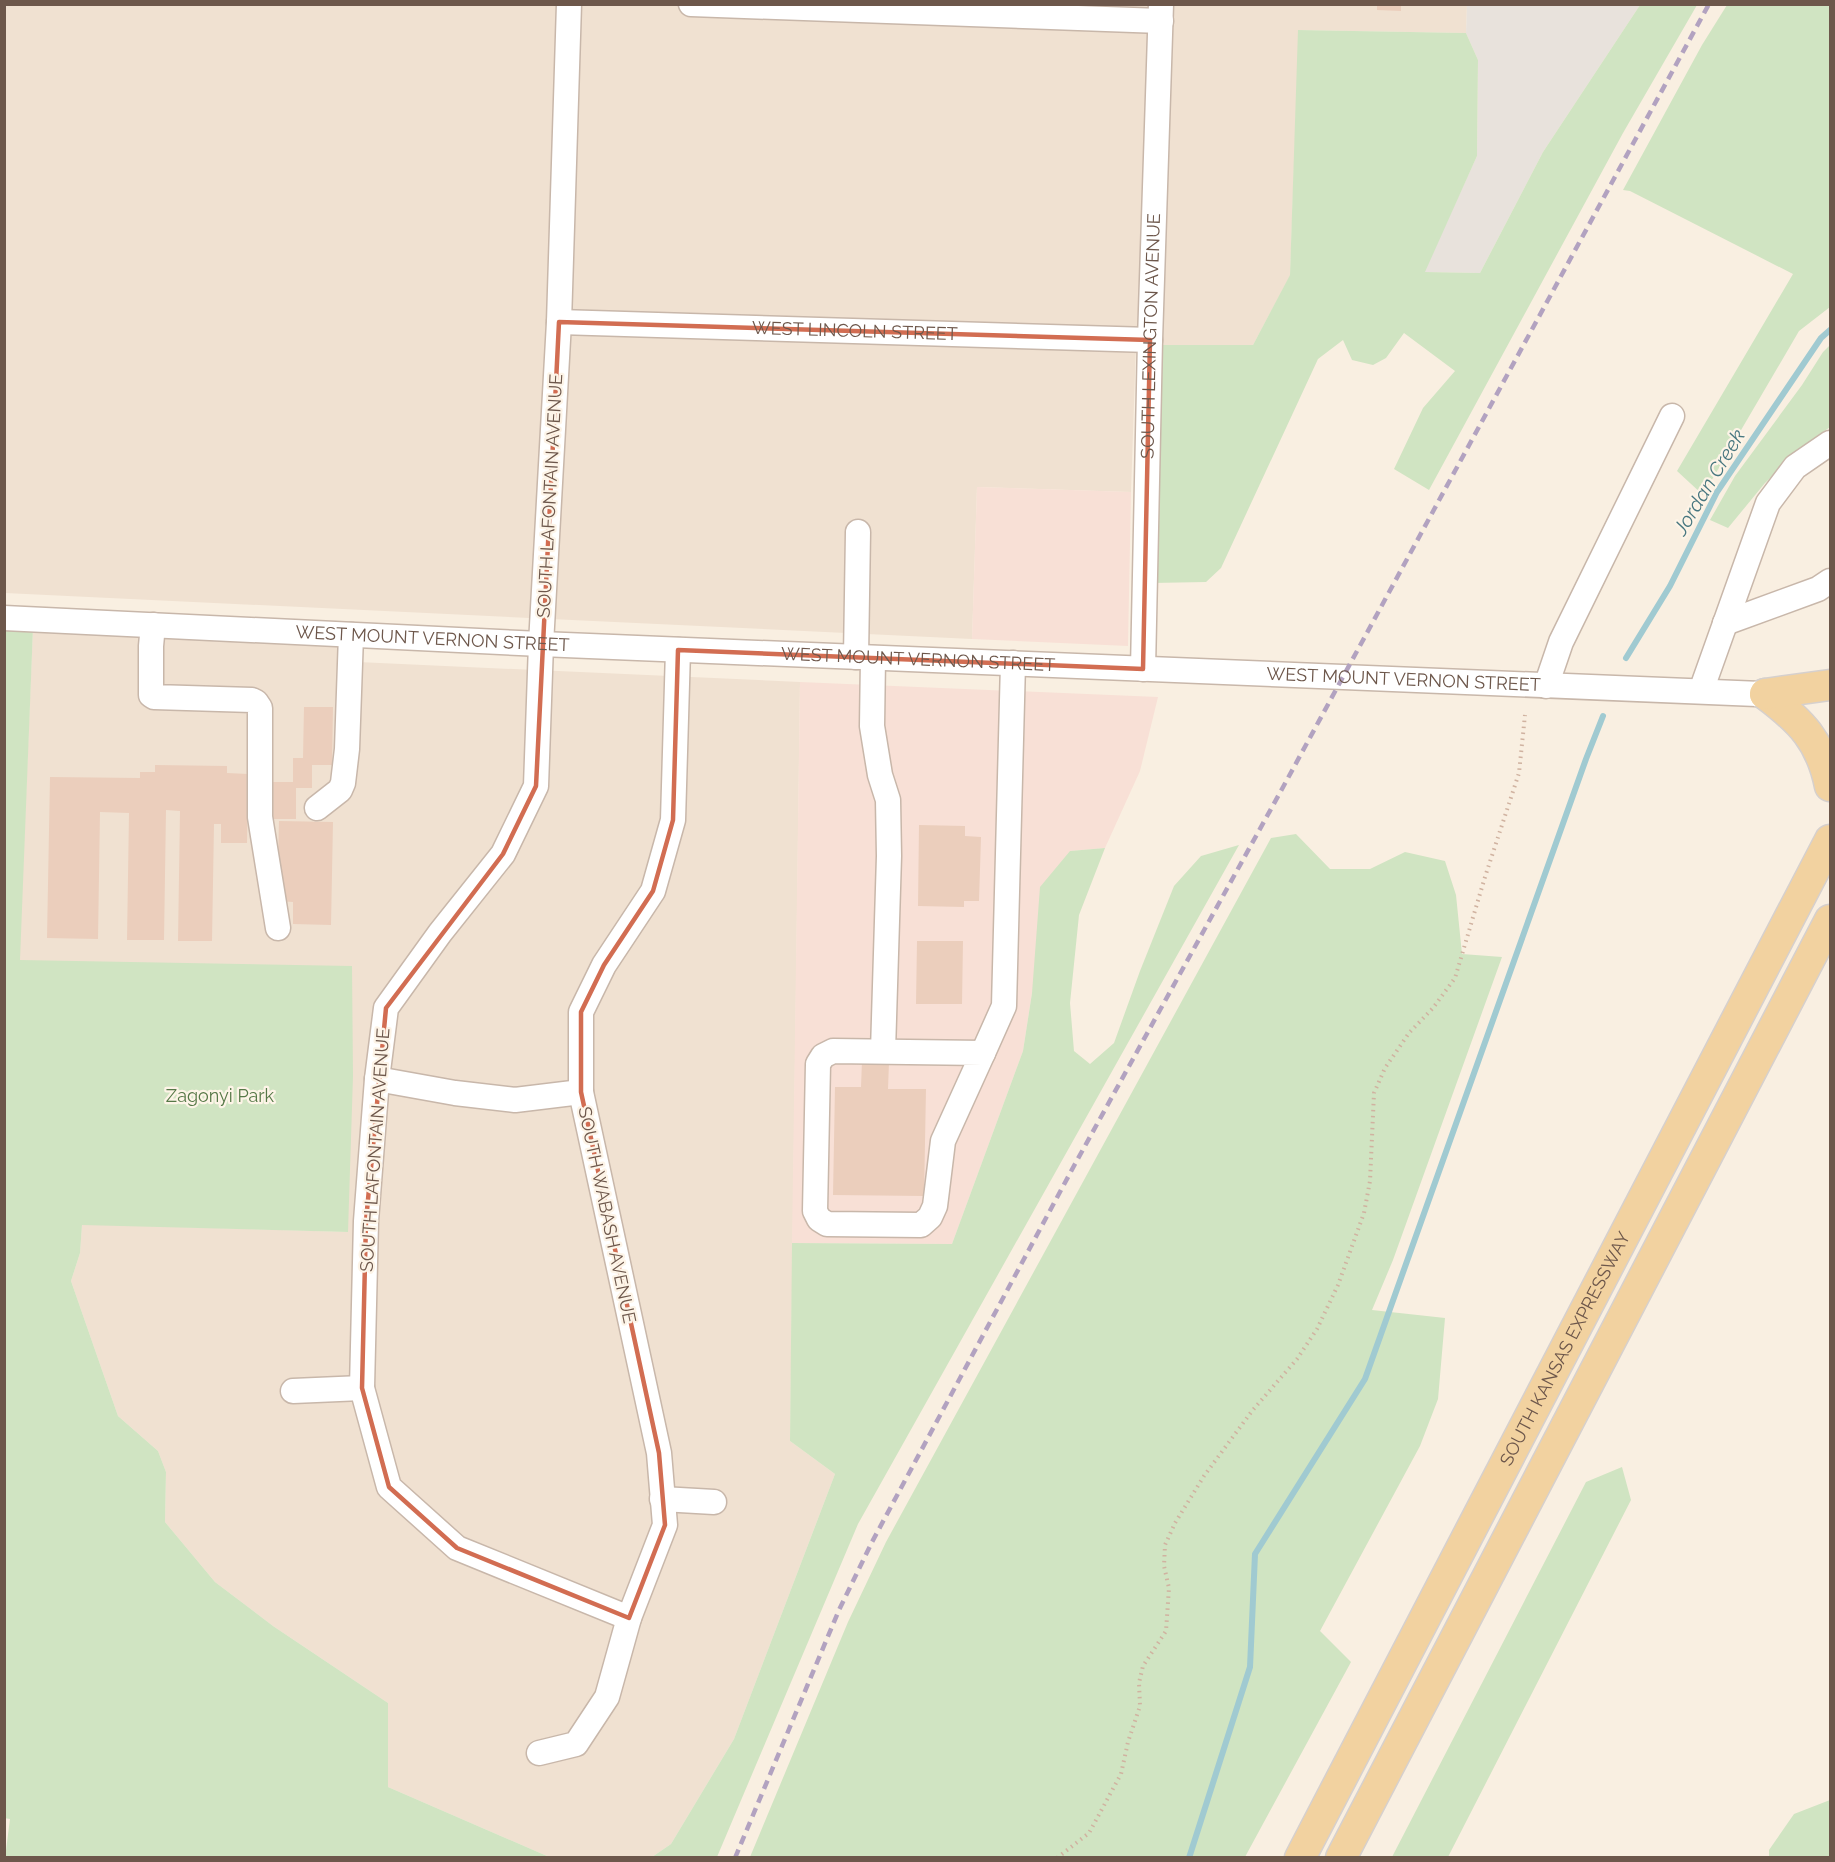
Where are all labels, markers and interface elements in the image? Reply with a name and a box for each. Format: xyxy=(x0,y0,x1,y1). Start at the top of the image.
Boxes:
street label: SOUTH LEXINGTON AVENUE xyxy=(1136,213,1164,459)
street label: WEST LINCOLN STREET xyxy=(752,317,958,344)
street label: SOUTH LAFONTAIN AVENUE xyxy=(533,373,566,619)
water label: Jordan Creek xyxy=(1668,425,1750,540)
street label: WEST MOUNT VERNON STREET xyxy=(295,621,570,655)
street label: WEST MOUNT VERNON STREET xyxy=(781,643,1056,675)
street label: WEST MOUNT VERNON STREET xyxy=(1266,663,1541,695)
street label: SOUTH LAFONTAIN AVENUE xyxy=(356,1027,394,1273)
park label: Zagonyi Park xyxy=(166,1085,275,1106)
street label: SOUTH WABASH AVENUE xyxy=(574,1105,641,1325)
street label: SOUTH KANSAS EXPRESSWAY xyxy=(1495,1228,1634,1469)

